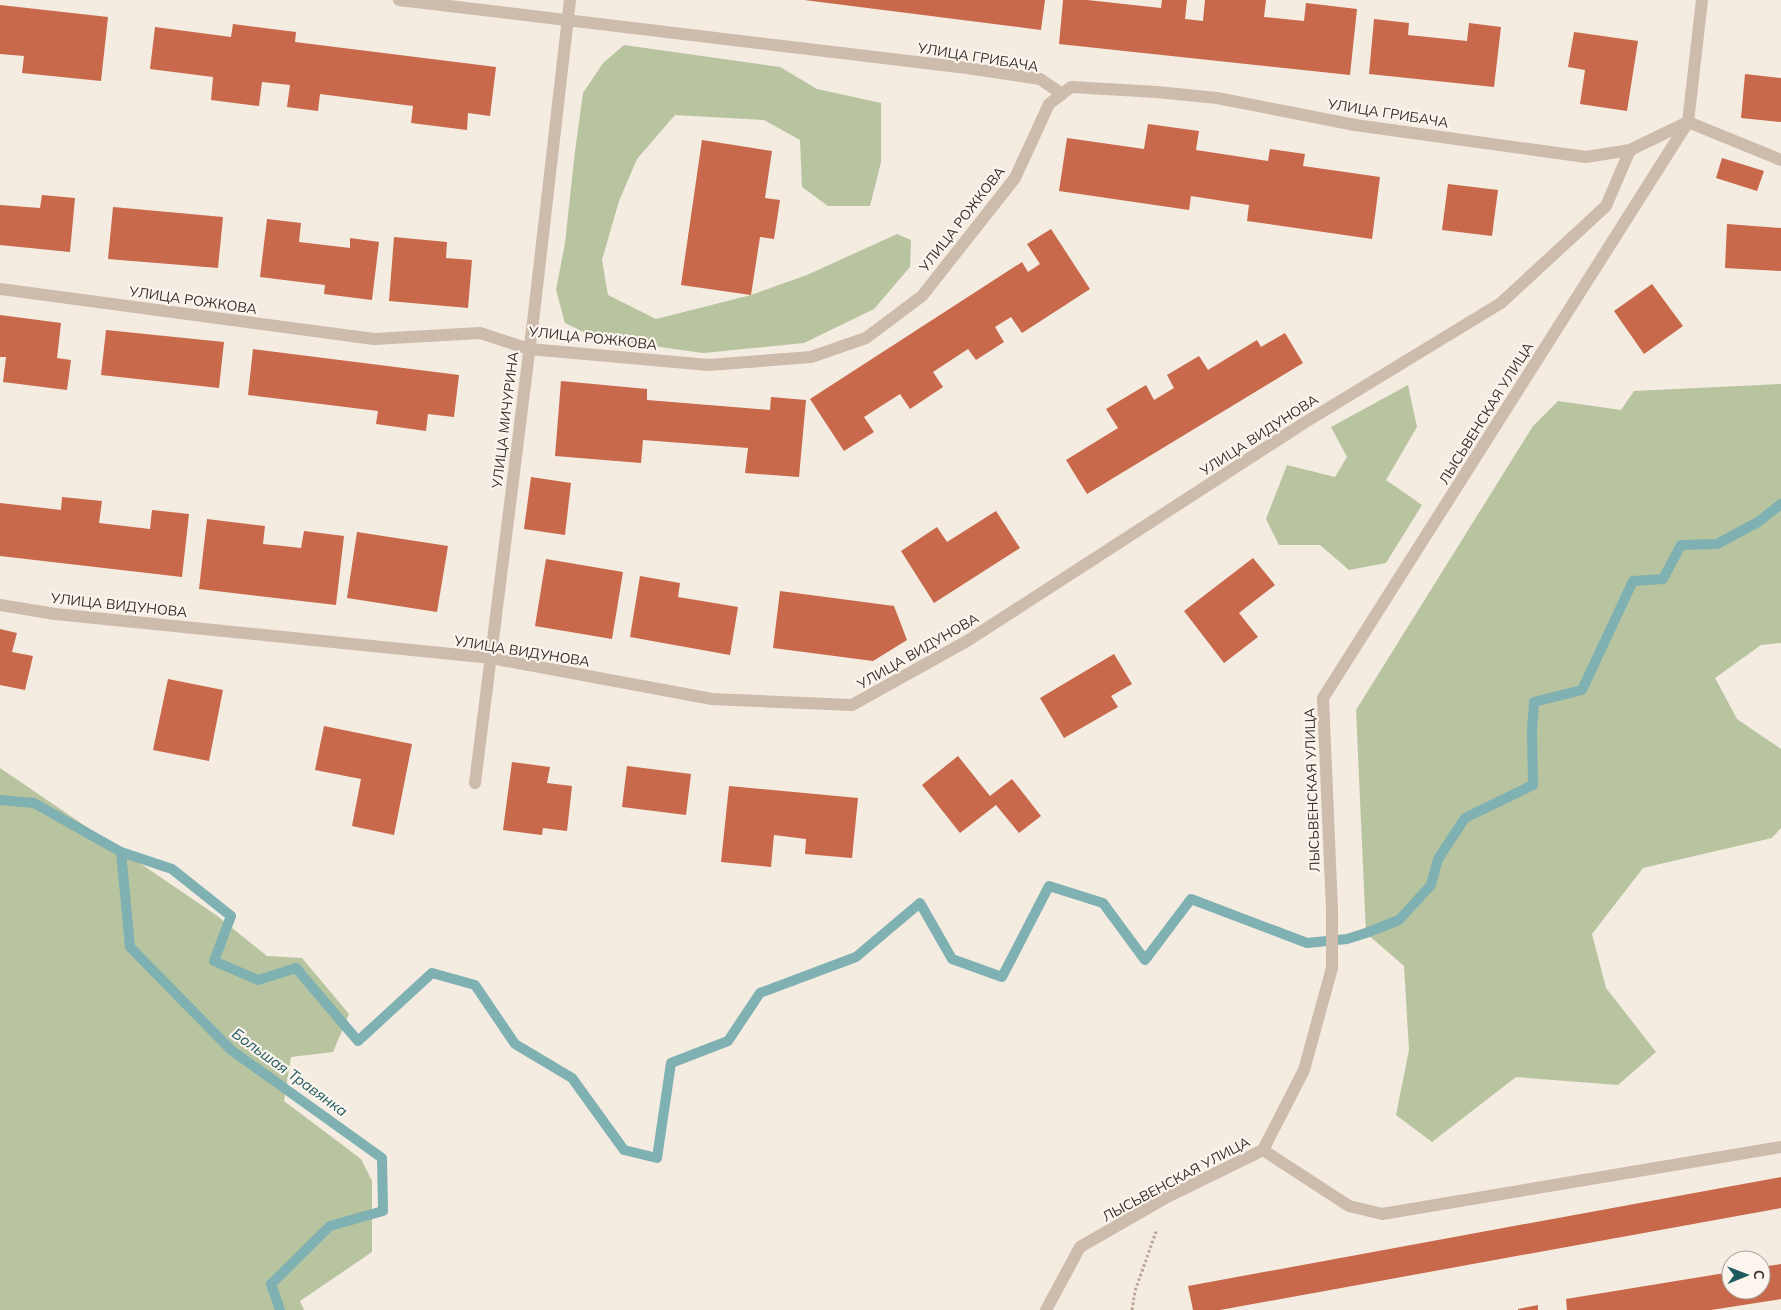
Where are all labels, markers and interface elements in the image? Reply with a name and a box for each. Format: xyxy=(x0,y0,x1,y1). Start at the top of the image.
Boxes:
street label: УЛИЦА ГРИБАЧА xyxy=(915,38,1040,76)
street label: УЛИЦА ГРИБАЧА xyxy=(1325,94,1450,132)
street label: УЛИЦА РОЖКОВА xyxy=(915,162,1009,276)
street label: УЛИЦА РОЖКОВА xyxy=(127,282,259,318)
street label: УЛИЦА РОЖКОВА xyxy=(527,322,659,354)
street label: ЛЫСЬВЕНСКАЯ УЛИЦА xyxy=(1435,338,1538,488)
street label: УЛИЦА МИЧУРИНА xyxy=(488,350,522,490)
street label: УЛИЦА ВИДУНОВА xyxy=(1196,390,1322,480)
street label: УЛИЦА ВИДУНОВА xyxy=(49,589,189,621)
street label: УЛИЦА ВИДУНОВА xyxy=(853,609,983,694)
street label: УЛИЦА ВИДУНОВА xyxy=(452,631,592,671)
street label: ЛЫСЬВЕНСКАЯ УЛИЦА xyxy=(1300,707,1324,873)
water label: Большая Травянка xyxy=(228,1024,352,1120)
street label: ЛЫСЬВЕНСКАЯ УЛИЦА xyxy=(1099,1132,1253,1226)
north arrow xyxy=(1721,1250,1771,1300)
text: С xyxy=(1750,1270,1768,1280)

